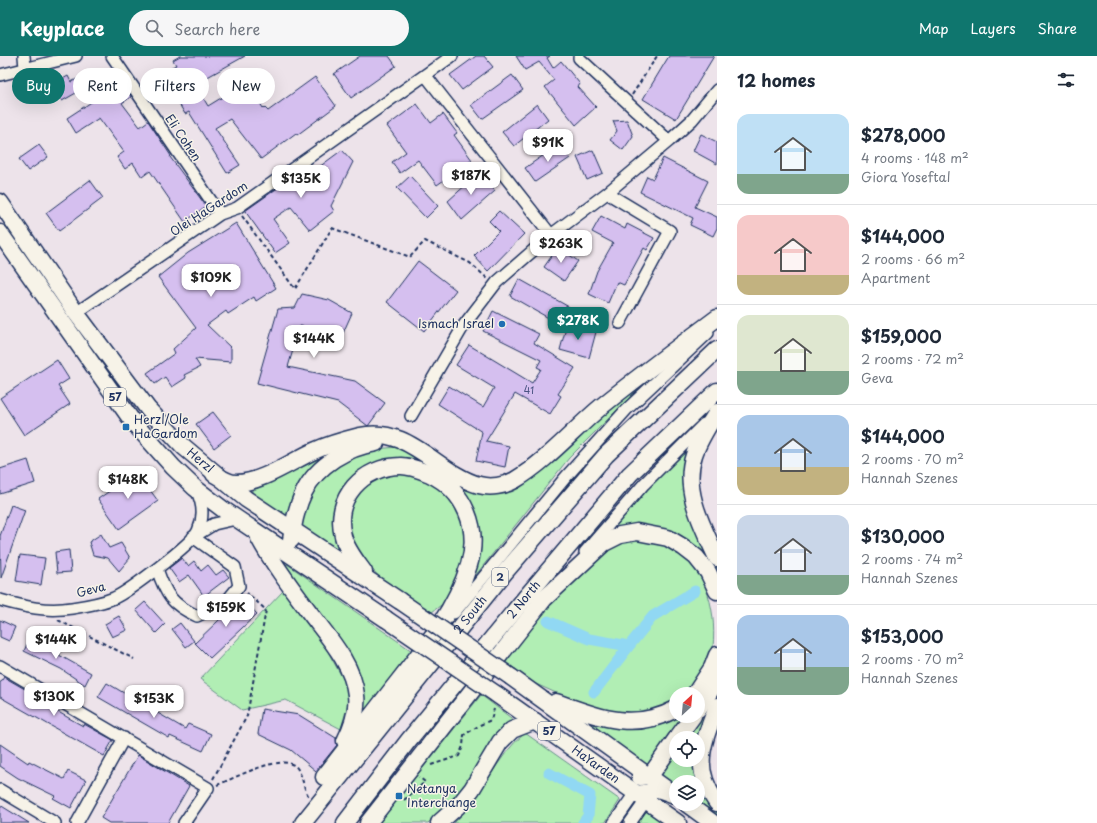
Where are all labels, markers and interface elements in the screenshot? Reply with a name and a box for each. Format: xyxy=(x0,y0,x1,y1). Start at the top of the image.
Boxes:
search box xyxy=(129,10,409,46)
text: Keyplace xyxy=(20,14,105,42)
icon: search xyxy=(143,17,165,39)
text: Search here xyxy=(175,17,260,40)
text: Map xyxy=(919,18,949,39)
text: Layers xyxy=(971,18,1016,39)
text: Share xyxy=(1038,18,1077,39)
text: 12 homes xyxy=(737,67,815,93)
chip: Buy xyxy=(12,68,65,104)
chip: Rent xyxy=(73,68,132,104)
chip: Filters xyxy=(140,68,209,104)
chip: New xyxy=(217,68,275,104)
icon: filters xyxy=(1055,69,1077,91)
street label: Eli Cohen xyxy=(161,110,206,165)
text: $278,000 xyxy=(861,122,945,148)
pin: $91K xyxy=(524,129,572,163)
icon: home xyxy=(769,130,817,178)
text: $91K xyxy=(532,132,564,151)
text: 4 rooms · 148 m² xyxy=(861,148,969,167)
pin: $187K xyxy=(443,162,499,196)
pin: $135K xyxy=(273,165,329,199)
text: $187K xyxy=(451,165,491,184)
text: Giora Yoseftal xyxy=(861,167,950,186)
text: $135K xyxy=(281,168,321,187)
street label: Olei HaGardom xyxy=(166,176,251,240)
text: $144,000 xyxy=(861,223,945,249)
pin: $263K xyxy=(533,230,589,264)
icon: home xyxy=(769,231,817,279)
text: $263K xyxy=(539,233,583,252)
text: 2 rooms · 66 m² xyxy=(861,249,965,268)
pin: $109K xyxy=(183,264,239,298)
text: $109K xyxy=(191,267,231,286)
text: Apartment xyxy=(861,268,930,287)
pin: $278K xyxy=(550,307,606,341)
text: $278K xyxy=(557,310,599,329)
place label: Ismach Israel xyxy=(418,314,494,332)
marker: Ismach Israel xyxy=(497,319,507,329)
text: $159,000 xyxy=(861,323,942,349)
pin: $144K xyxy=(286,325,342,359)
text: $144K xyxy=(293,328,335,347)
icon: home xyxy=(769,331,817,379)
text: 2 rooms · 72 m² xyxy=(861,349,964,368)
text: Geva xyxy=(861,368,893,387)
house number: 41 xyxy=(524,382,534,397)
road number: 57 xyxy=(104,388,126,406)
place label: Herzl/Ole HaGardom xyxy=(134,410,198,442)
marker: Herzl/Ole HaGardom xyxy=(121,422,131,432)
text: $144,000 xyxy=(861,423,945,449)
icon: home xyxy=(769,431,817,479)
street label: Herzl xyxy=(183,443,218,477)
text: 2 rooms · 70 m² xyxy=(861,449,964,468)
pin: $148K xyxy=(100,466,156,500)
text: Hannah Szenes xyxy=(861,468,958,487)
text: $148K xyxy=(108,469,148,488)
text: $130,000 xyxy=(861,523,945,549)
icon: home xyxy=(769,531,817,579)
text: 2 rooms · 74 m² xyxy=(861,549,963,568)
road number: 2 xyxy=(492,568,508,586)
text: Hannah Szenes xyxy=(861,568,958,587)
street label: 2 North xyxy=(502,576,544,622)
street label: Geva xyxy=(74,577,108,601)
street label: 2 South xyxy=(449,591,491,637)
pin: $159K xyxy=(198,594,254,628)
text: $159K xyxy=(206,597,246,616)
text: $153,000 xyxy=(861,623,943,649)
pin: $144K xyxy=(28,626,84,660)
text: $144K xyxy=(35,629,77,648)
icon: home xyxy=(769,631,817,679)
text: 2 rooms · 70 m² xyxy=(861,649,964,668)
text: Hannah Szenes xyxy=(861,668,958,687)
pin: $130K xyxy=(26,683,82,717)
pin: $153K xyxy=(126,685,182,719)
text: $130K xyxy=(33,686,75,705)
north arrow xyxy=(669,687,705,723)
map controls xyxy=(669,687,705,811)
text: $153K xyxy=(134,688,174,707)
road number: 57 xyxy=(538,722,560,740)
button: locate xyxy=(669,731,705,767)
street label: HaYarden xyxy=(568,740,624,787)
button: layers xyxy=(669,775,705,811)
place label: Netanya Interchange xyxy=(407,779,476,811)
marker: Netanya Interchange xyxy=(394,791,404,801)

